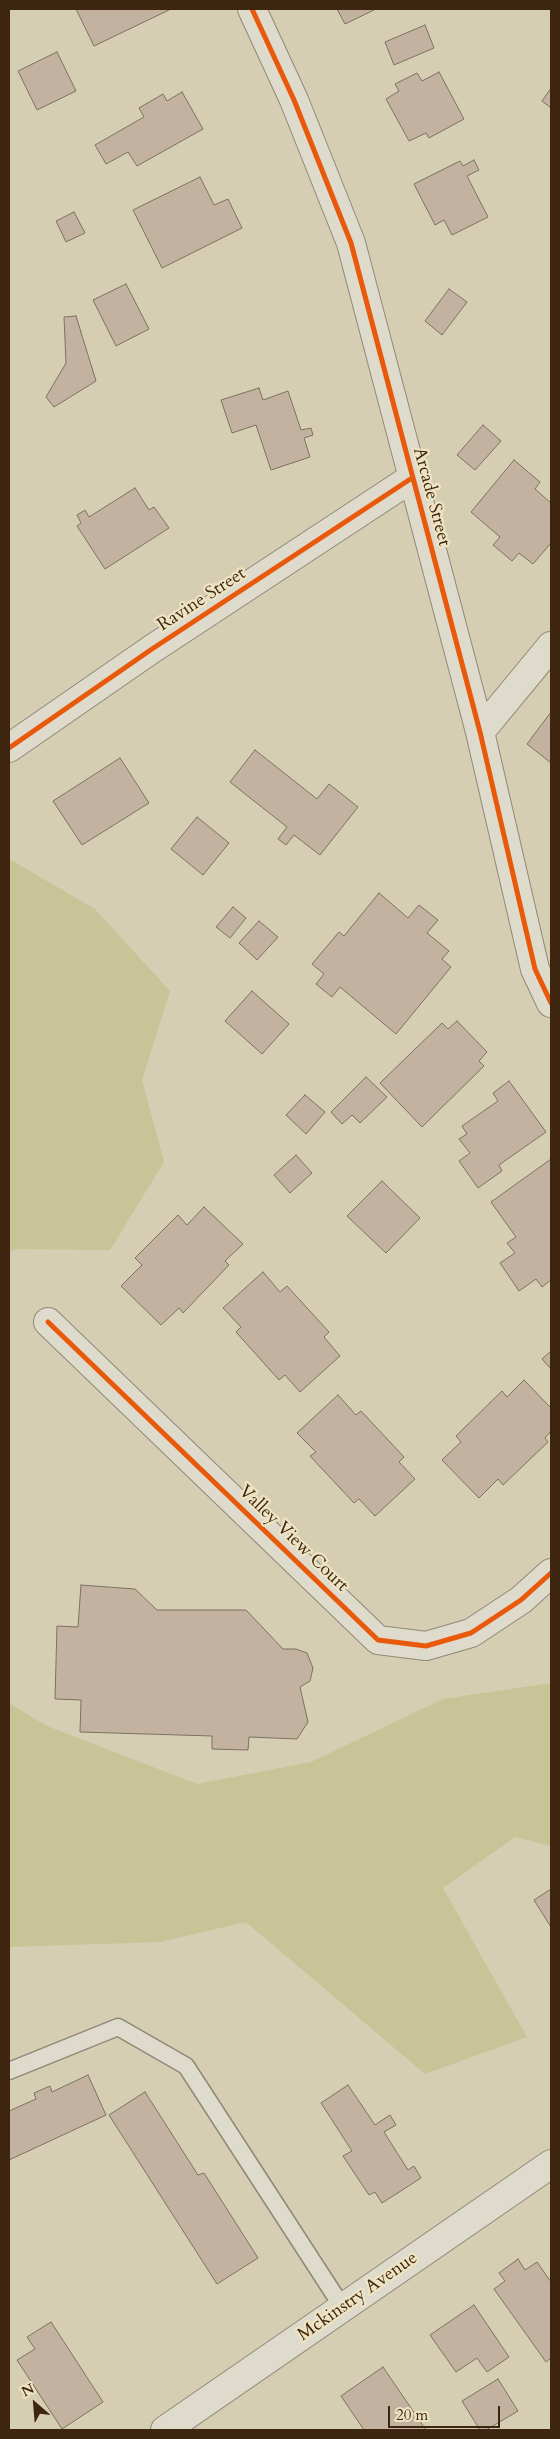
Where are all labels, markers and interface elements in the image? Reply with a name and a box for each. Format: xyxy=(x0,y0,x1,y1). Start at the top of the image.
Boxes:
street label: Arcade Street xyxy=(407,445,455,549)
street label: Ravine Street xyxy=(154,563,250,637)
street label: Valley View Court xyxy=(234,1481,352,1597)
street label: Mckinstry Avenue xyxy=(294,2248,422,2346)
north arrow xyxy=(10,2379,60,2429)
text: N xyxy=(18,2379,38,2401)
scale bar xyxy=(390,2396,502,2428)
text: 20 m xyxy=(396,2405,428,2425)

